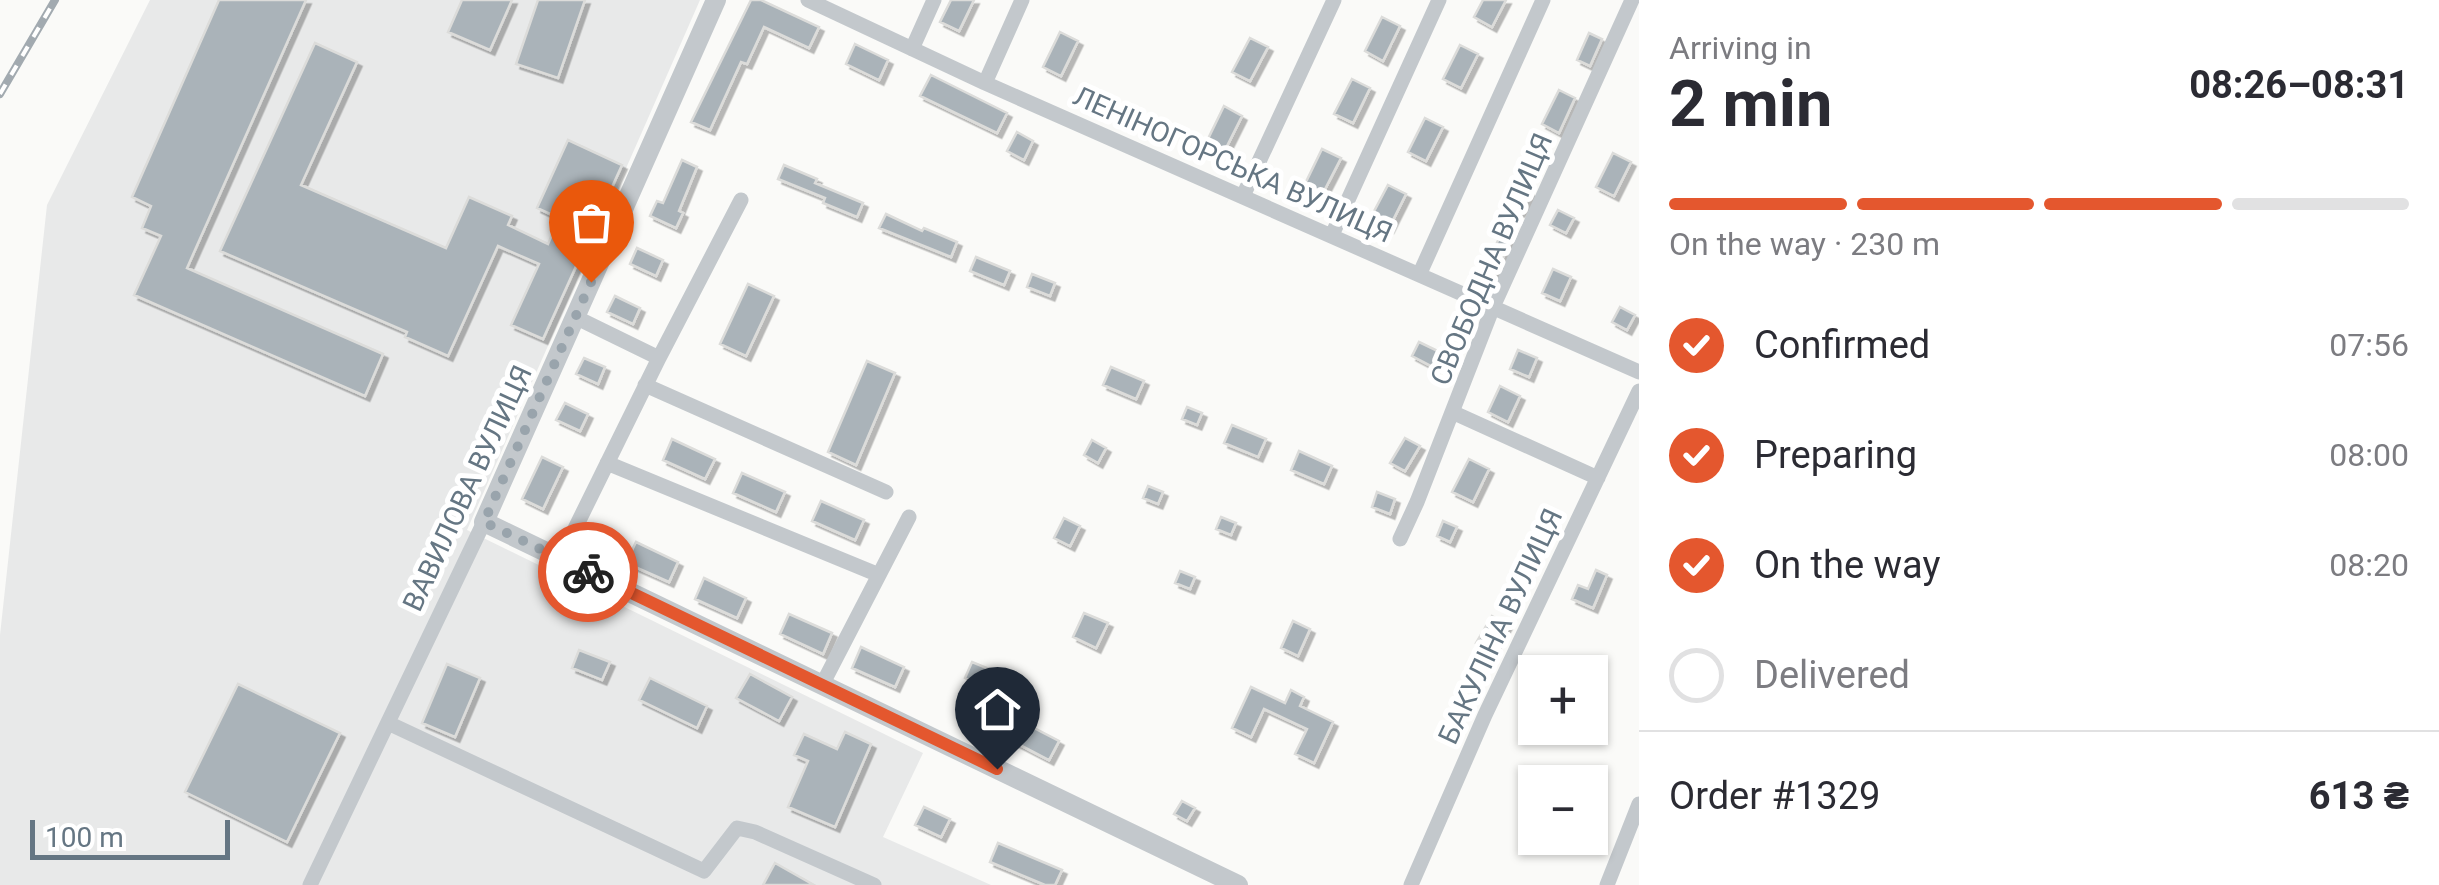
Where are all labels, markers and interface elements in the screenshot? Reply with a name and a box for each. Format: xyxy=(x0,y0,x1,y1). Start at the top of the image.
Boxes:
text: Arriving in xyxy=(1669,29,1812,67)
text: 08:26–08:31 xyxy=(2189,63,2409,107)
text: 2 min xyxy=(1669,66,1832,142)
street label: ЛЕНІНОГОРСЬКА ВУЛИЦЯ xyxy=(1068,79,1397,250)
street label: СВОБОДНА ВУЛИЦЯ xyxy=(1423,128,1559,390)
pin xyxy=(549,180,634,283)
icon: bag xyxy=(564,195,619,250)
text: On the way · 230 m xyxy=(1669,225,1940,263)
icon: check xyxy=(1669,318,1724,373)
text: Confirmed xyxy=(1754,323,1930,367)
text: 07:56 xyxy=(2329,326,2409,364)
street label: ВАВИЛОВА ВУЛИЦЯ xyxy=(396,360,539,616)
icon: check xyxy=(1669,428,1724,483)
text: Preparing xyxy=(1754,433,1917,477)
text: 08:00 xyxy=(2329,436,2409,474)
street label: БАКУЛІНА ВУЛИЦЯ xyxy=(1431,503,1569,749)
courier xyxy=(538,522,638,622)
icon: check xyxy=(1669,538,1724,593)
text: On the way xyxy=(1754,543,1940,587)
icon: bike xyxy=(561,545,616,600)
text: 08:20 xyxy=(2329,546,2409,584)
text: Delivered xyxy=(1754,653,1910,697)
map controls xyxy=(1518,655,1608,855)
button: + xyxy=(1518,655,1608,745)
pin xyxy=(955,667,1040,770)
icon: home xyxy=(970,682,1025,737)
button: − xyxy=(1518,765,1608,855)
text: Order #1329 xyxy=(1669,774,1880,818)
text: 613 ₴ xyxy=(2309,774,2409,818)
scale bar xyxy=(30,815,230,860)
text: 100 m xyxy=(45,821,124,854)

